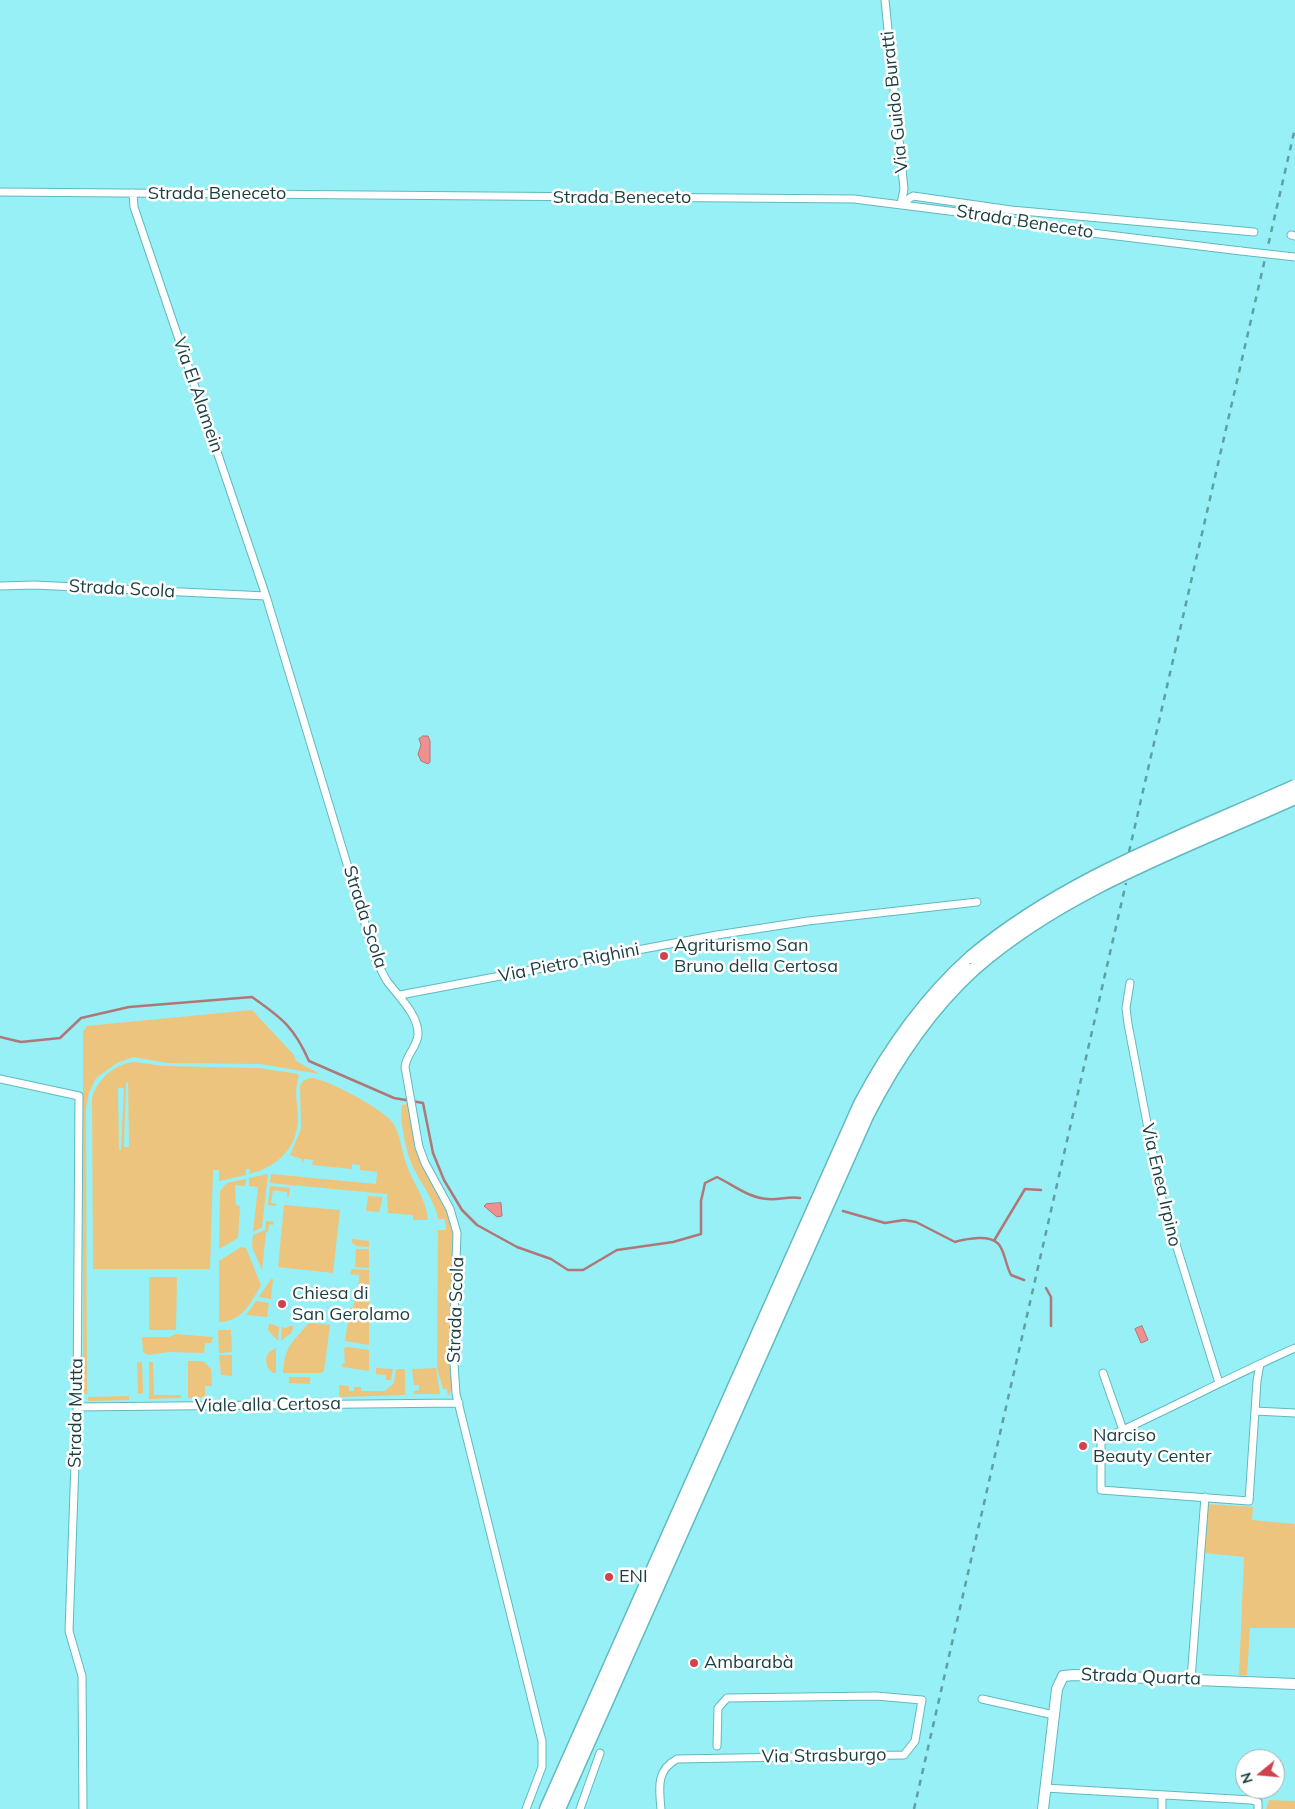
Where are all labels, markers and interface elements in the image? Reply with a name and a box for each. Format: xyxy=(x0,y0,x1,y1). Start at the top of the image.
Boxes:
street label: Via Guido Buratti xyxy=(877,30,913,174)
street label: Strada Beneceto xyxy=(148,183,286,205)
street label: Strada Beneceto xyxy=(553,187,691,209)
street label: Strada Beneceto xyxy=(955,201,1095,243)
street label: Via El Alamein xyxy=(168,334,228,456)
street label: Strada Scola xyxy=(68,575,176,603)
street label: Strada Scola xyxy=(338,863,392,971)
place label: Agriturismo San Bruno della Certosa xyxy=(674,935,838,978)
street label: Via Pietro Righini xyxy=(497,939,641,987)
marker: Agriturismo San Bruno della Certosa xyxy=(658,950,670,962)
street label: Via Enea Irpino xyxy=(1136,1121,1186,1249)
street label: Strada Scola xyxy=(443,1256,469,1364)
place label: Chiesa di San Gerolamo xyxy=(292,1283,410,1326)
marker: Chiesa di San Gerolamo xyxy=(276,1298,288,1310)
street label: Strada Mutta xyxy=(64,1358,88,1468)
street label: Viale alla Certosa xyxy=(195,1393,341,1417)
place label: Narciso Beauty Center xyxy=(1093,1425,1211,1468)
marker: Narciso Beauty Center xyxy=(1077,1440,1089,1452)
place label: ENI xyxy=(619,1566,648,1588)
marker: ENI xyxy=(603,1571,615,1583)
place label: Ambarabà xyxy=(704,1652,793,1674)
marker: Ambarabà xyxy=(688,1657,700,1669)
street label: Strada Quarta xyxy=(1081,1664,1201,1690)
street label: Via Strasburgo xyxy=(761,1744,887,1768)
north arrow xyxy=(1235,1749,1285,1799)
text: N xyxy=(1236,1770,1257,1786)

